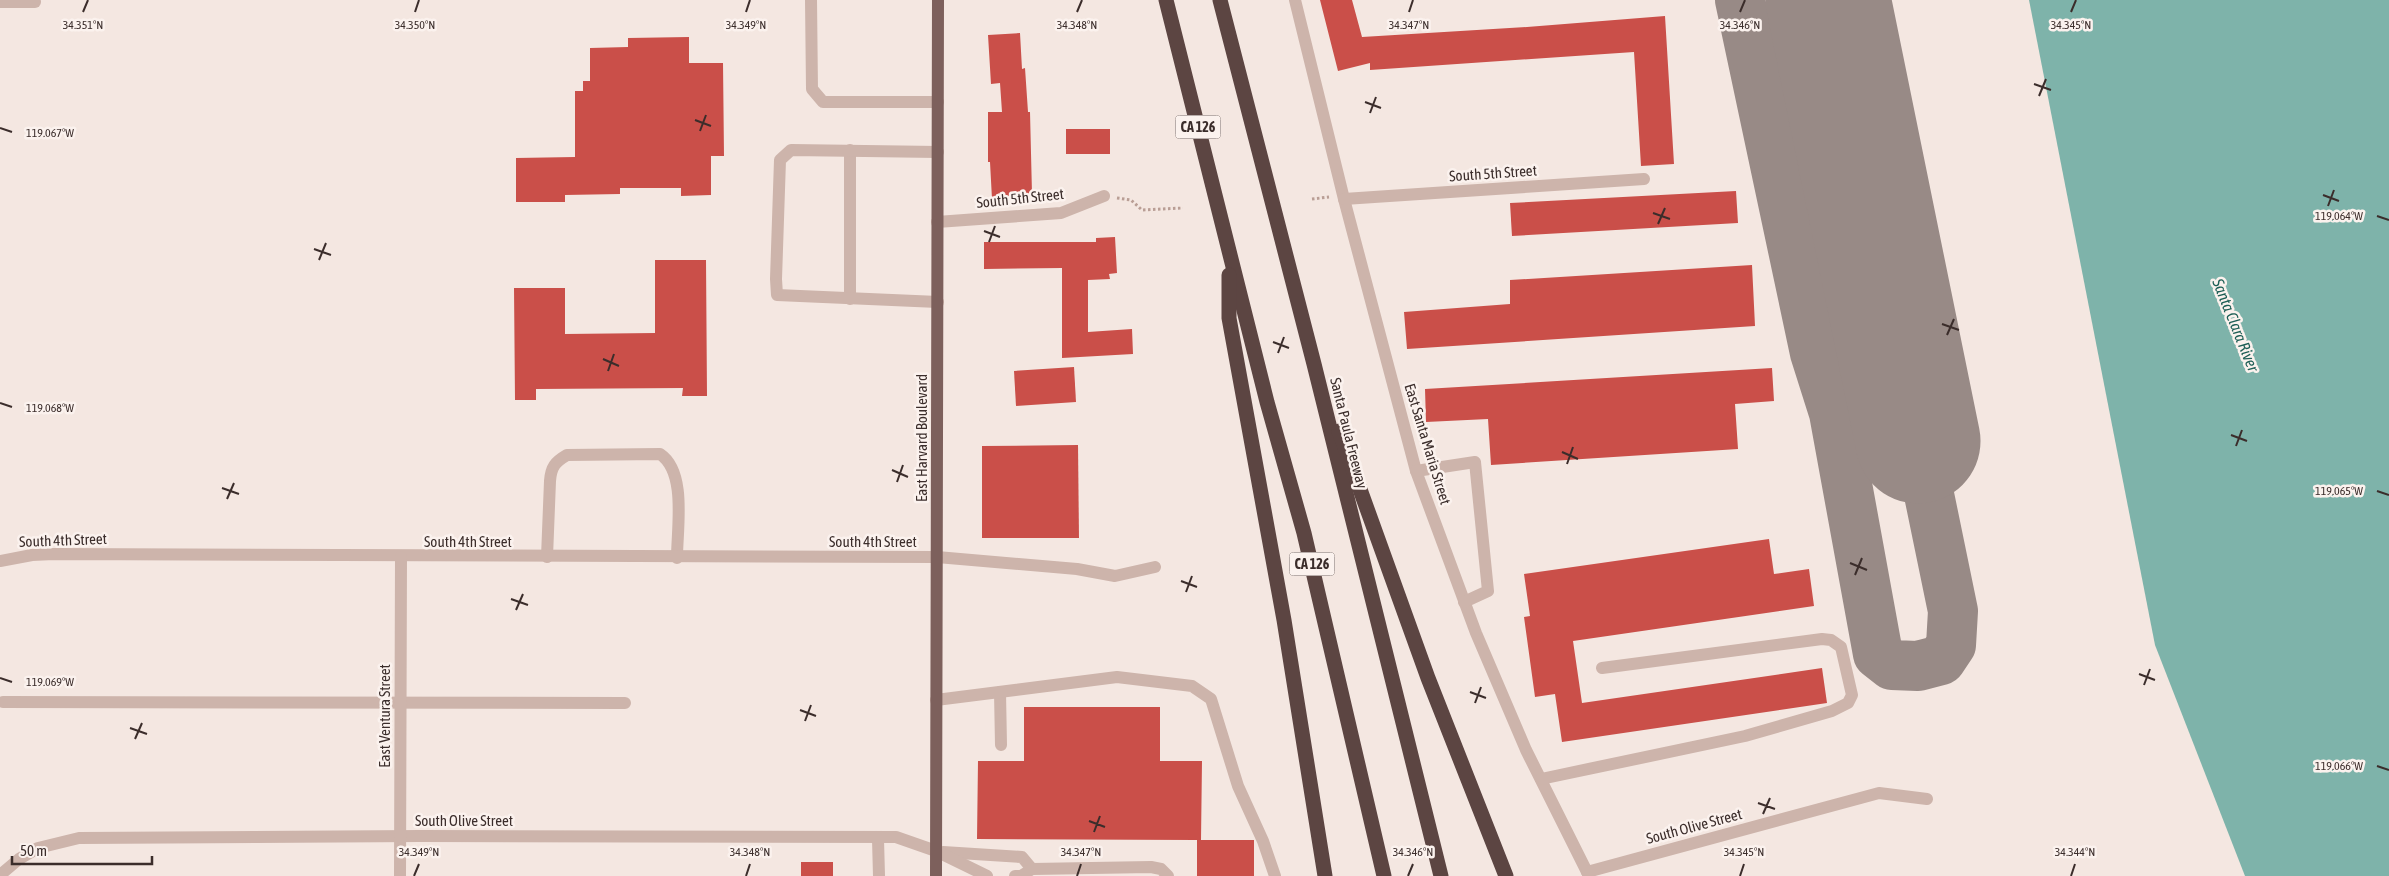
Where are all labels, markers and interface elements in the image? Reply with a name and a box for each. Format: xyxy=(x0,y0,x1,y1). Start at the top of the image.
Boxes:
text: 34.351°N xyxy=(63,18,103,32)
text: 34.350°N xyxy=(395,18,435,32)
text: 34.349°N xyxy=(726,18,766,32)
text: 34.348°N xyxy=(1057,18,1097,32)
text: 34.347°N xyxy=(1389,18,1429,32)
text: 34.346°N xyxy=(1720,18,1760,32)
text: 34.345°N xyxy=(2051,18,2091,32)
road number: CA 126 xyxy=(1176,115,1220,138)
text: 119.067°W xyxy=(26,126,74,140)
street label: South 5th Street xyxy=(1449,161,1537,185)
street label: South 5th Street xyxy=(975,185,1065,211)
text: 119.064°W xyxy=(2315,209,2363,223)
water label: Santa Clara River xyxy=(2209,275,2263,375)
street label: East Harvard Boulevard xyxy=(913,374,930,502)
street label: Santa Paula Freeway xyxy=(1327,376,1371,490)
street label: East Santa Maria Street xyxy=(1401,381,1455,507)
text: 119.068°W xyxy=(26,401,74,415)
text: 119.065°W xyxy=(2315,484,2363,498)
street label: South 4th Street xyxy=(19,530,107,550)
street label: South 4th Street xyxy=(424,533,512,550)
street label: South 4th Street xyxy=(829,533,917,550)
road number: CA 126 xyxy=(1290,552,1334,576)
street label: East Ventura Street xyxy=(376,664,393,768)
text: 119.069°W xyxy=(26,675,74,689)
text: 119.066°W xyxy=(2315,759,2363,773)
street label: South Olive Street xyxy=(1644,805,1744,847)
street label: South Olive Street xyxy=(415,812,513,829)
scale bar xyxy=(12,834,152,866)
text: 50 m xyxy=(20,842,47,859)
text: 34.349°N xyxy=(399,845,439,859)
text: 34.348°N xyxy=(730,845,770,859)
text: 34.347°N xyxy=(1061,845,1101,859)
text: 34.346°N xyxy=(1393,845,1433,859)
text: 34.345°N xyxy=(1724,845,1764,859)
text: 34.344°N xyxy=(2055,845,2095,859)

